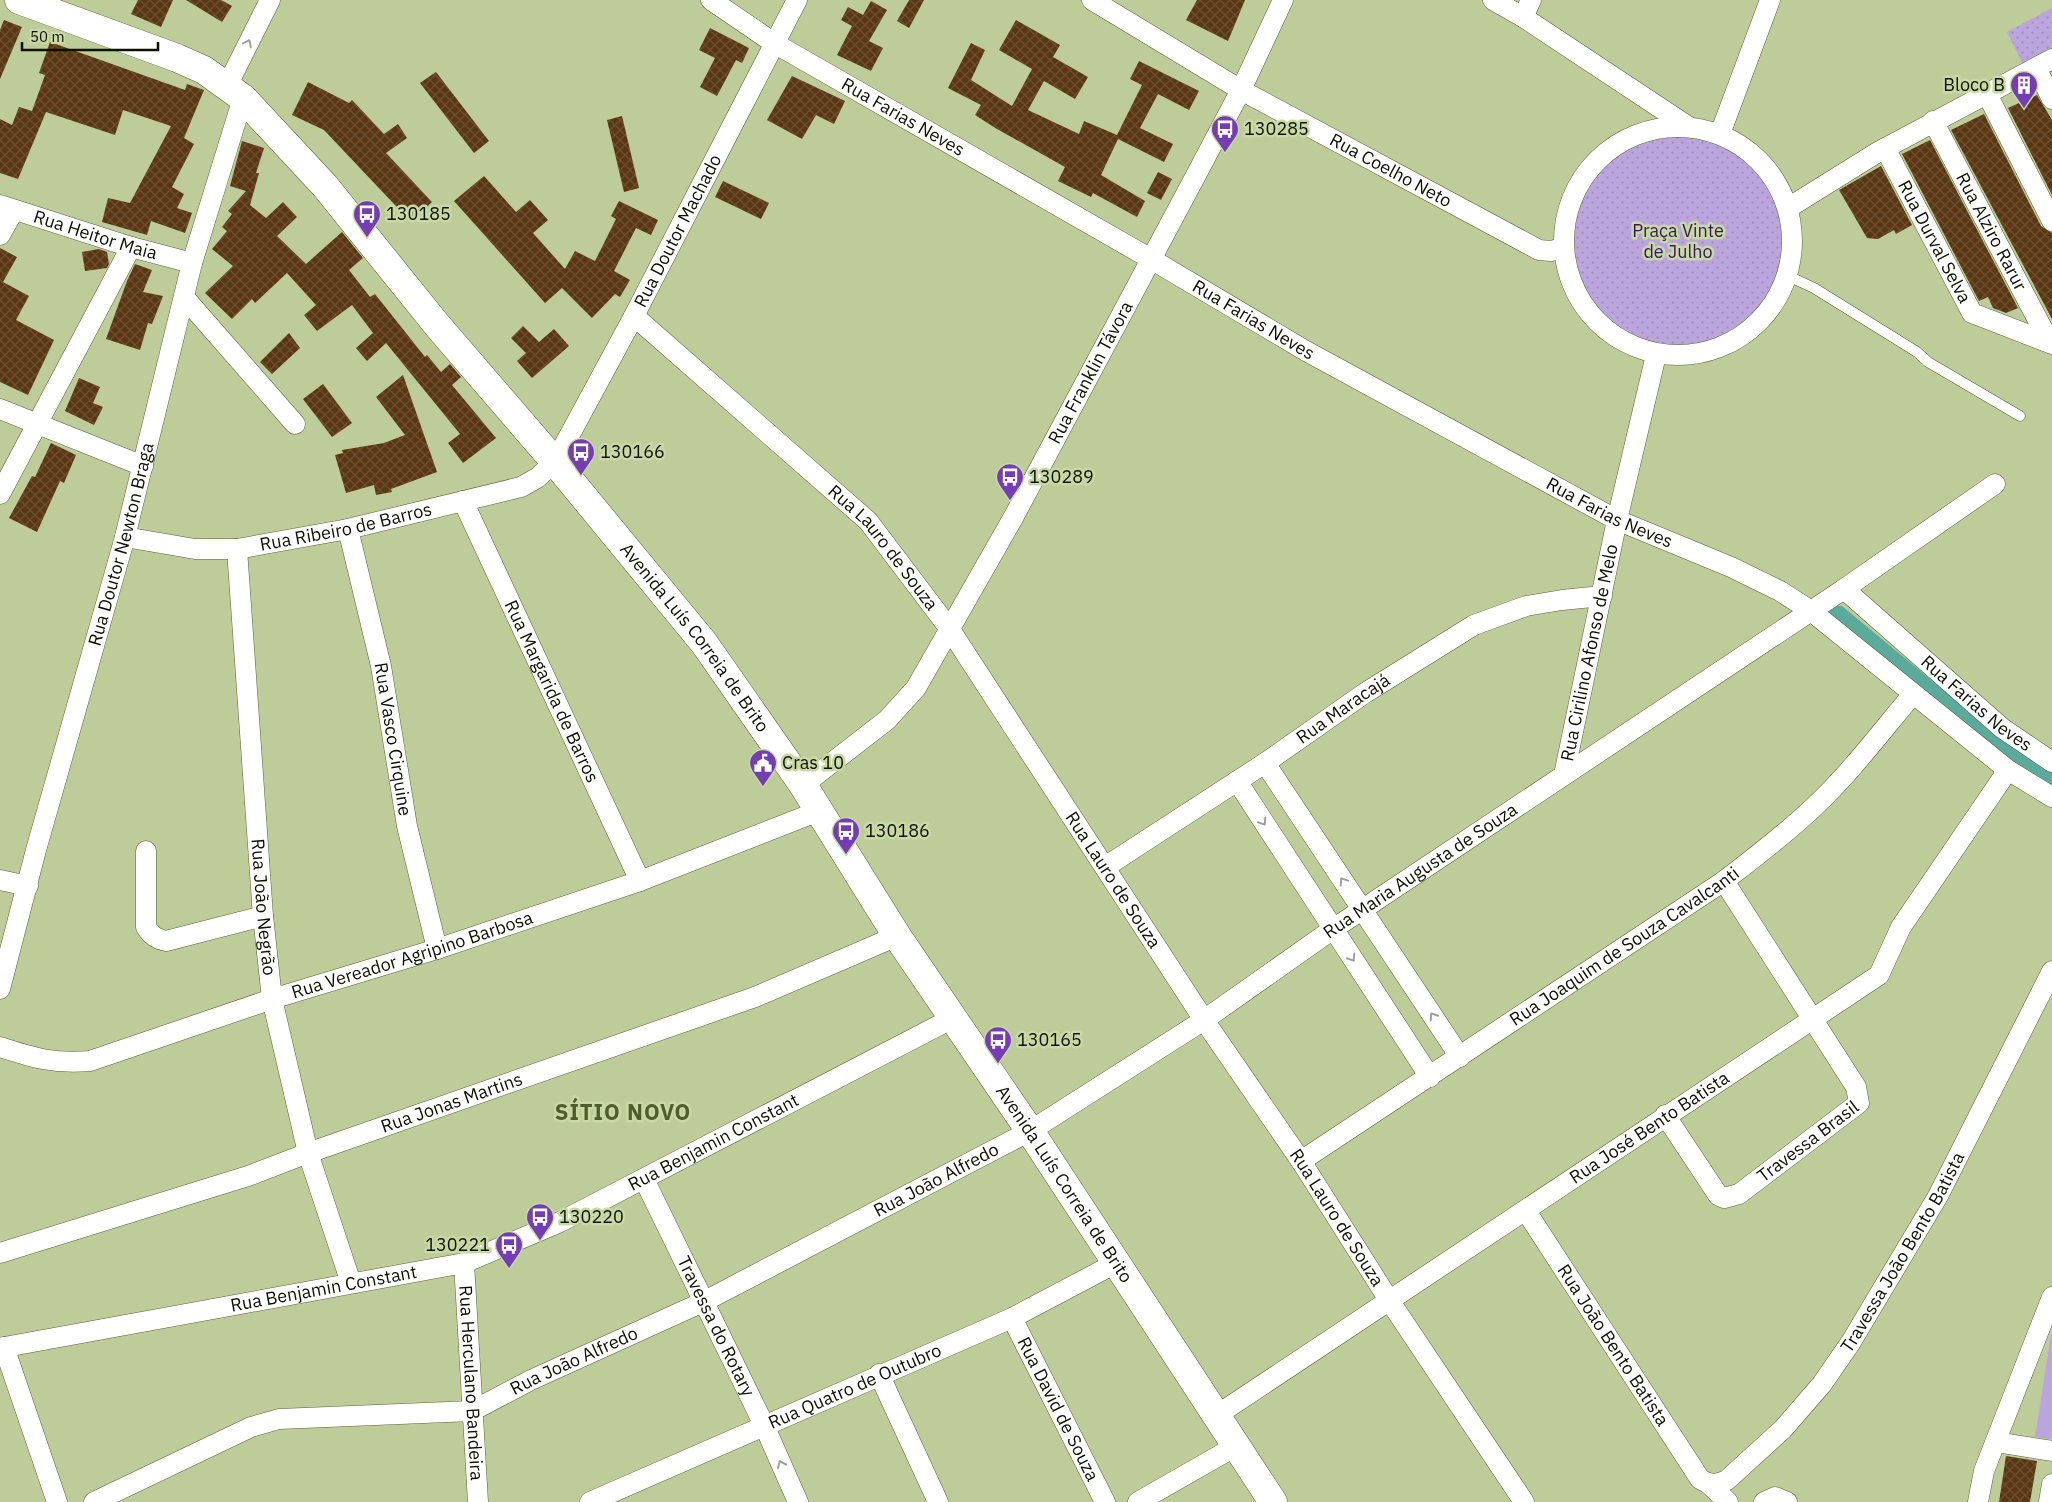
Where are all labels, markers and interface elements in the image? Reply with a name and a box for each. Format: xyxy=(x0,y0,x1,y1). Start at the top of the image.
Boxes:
scale bar xyxy=(22,20,159,52)
text: 50 m xyxy=(30,27,65,46)
one-way arrow xyxy=(242,39,253,48)
building icon: Bloco B xyxy=(2009,70,2039,109)
street label: Rua Farias Neves xyxy=(838,72,969,161)
place label: Bloco B xyxy=(1943,73,2005,96)
bus stop icon: 130285 xyxy=(1210,114,1240,153)
place label: 130285 xyxy=(1244,117,1309,140)
street label: Rua Coelho Neto xyxy=(1326,128,1456,212)
street label: Rua Doutor Machado xyxy=(628,150,726,311)
street label: Rua Alziro Rarur xyxy=(1951,168,2032,295)
street label: Rua Durval Selva xyxy=(1893,176,1977,307)
bus stop icon: 130185 xyxy=(352,199,382,238)
place label: 130185 xyxy=(386,202,451,225)
street label: Rua Heitor Maia xyxy=(31,205,160,264)
park label: Praça Vinte de Julho xyxy=(1632,219,1724,263)
street label: Rua Farias Neves xyxy=(1188,274,1319,365)
street label: Rua Franklin Távora xyxy=(1043,297,1138,448)
bus stop icon: 130166 xyxy=(566,437,596,476)
street label: Rua Doutor Newton Braga xyxy=(83,440,159,648)
place label: 130166 xyxy=(600,440,665,463)
bus stop icon: 130289 xyxy=(995,462,1025,501)
place label: 130289 xyxy=(1029,465,1094,488)
street label: Rua Farias Neves xyxy=(1542,472,1676,553)
street label: Rua Lauro de Souza xyxy=(824,479,944,615)
street label: Rua Ribeiro de Barros xyxy=(258,497,434,556)
street label: Avenida Luís Correia de Brito xyxy=(615,538,775,736)
street label: Rua Cirilino Afonso de Melo xyxy=(1555,542,1623,763)
street label: Rua Margarida de Barros xyxy=(500,596,604,786)
street label: Rua Farias Neves xyxy=(1916,650,2037,756)
street label: Rua Vasco Cirquine xyxy=(370,661,417,818)
street label: Rua Maracajá xyxy=(1291,668,1395,749)
public building icon: Cras 10 xyxy=(748,748,778,787)
place label: Cras 10 xyxy=(782,751,844,774)
street label: Rua Maria Augusta de Souza xyxy=(1318,797,1522,943)
street label: Rua Lauro de Souza xyxy=(1060,807,1167,953)
bus stop icon: 130186 xyxy=(831,816,861,855)
one-way arrow xyxy=(1257,817,1266,826)
place label: 130186 xyxy=(865,819,930,842)
street label: Rua João Negrão xyxy=(247,838,281,977)
street label: Rua Joaquim de Souza Cavalcanti xyxy=(1505,862,1744,1031)
one-way arrow xyxy=(1340,877,1349,887)
street label: Rua Vereador Agripino Barbosa xyxy=(288,906,536,1003)
one-way arrow xyxy=(1346,953,1355,962)
one-way arrow xyxy=(1430,1013,1439,1022)
bus stop icon: 130165 xyxy=(983,1025,1013,1064)
place label: 130165 xyxy=(1017,1028,1082,1051)
street label: Rua José Bento Batista xyxy=(1565,1066,1734,1189)
street label: Rua Jonas Martins xyxy=(377,1067,525,1138)
street label: Avenida Luís Correia de Brito xyxy=(991,1081,1138,1287)
street label: Rua Benjamin Constant xyxy=(624,1088,802,1196)
street label: Travessa Brasil xyxy=(1752,1095,1863,1187)
district label: SÍTIO NOVO xyxy=(555,1097,691,1126)
street label: Rua João Alfredo xyxy=(869,1137,1003,1222)
street label: Rua Lauro de Souza xyxy=(1285,1144,1390,1291)
street label: Travessa João Bento Batista xyxy=(1835,1148,1970,1357)
bus stop icon: 130220 xyxy=(525,1202,555,1241)
place label: 130220 xyxy=(559,1205,624,1228)
bus stop icon: 130221 xyxy=(494,1230,524,1269)
place label: 130221 xyxy=(425,1233,490,1256)
street label: Travessa do Rotary xyxy=(672,1252,760,1400)
street label: Rua Benjamin Constant xyxy=(228,1260,419,1317)
street label: Rua João Bento Batista xyxy=(1553,1260,1675,1430)
street label: Rua Herculano Bandeira xyxy=(454,1284,489,1482)
street label: Rua João Alfredo xyxy=(506,1321,641,1400)
street label: Rua David de Souza xyxy=(1012,1333,1105,1485)
street label: Rua Quatro de Outubro xyxy=(765,1338,945,1434)
one-way arrow xyxy=(776,1460,787,1469)

